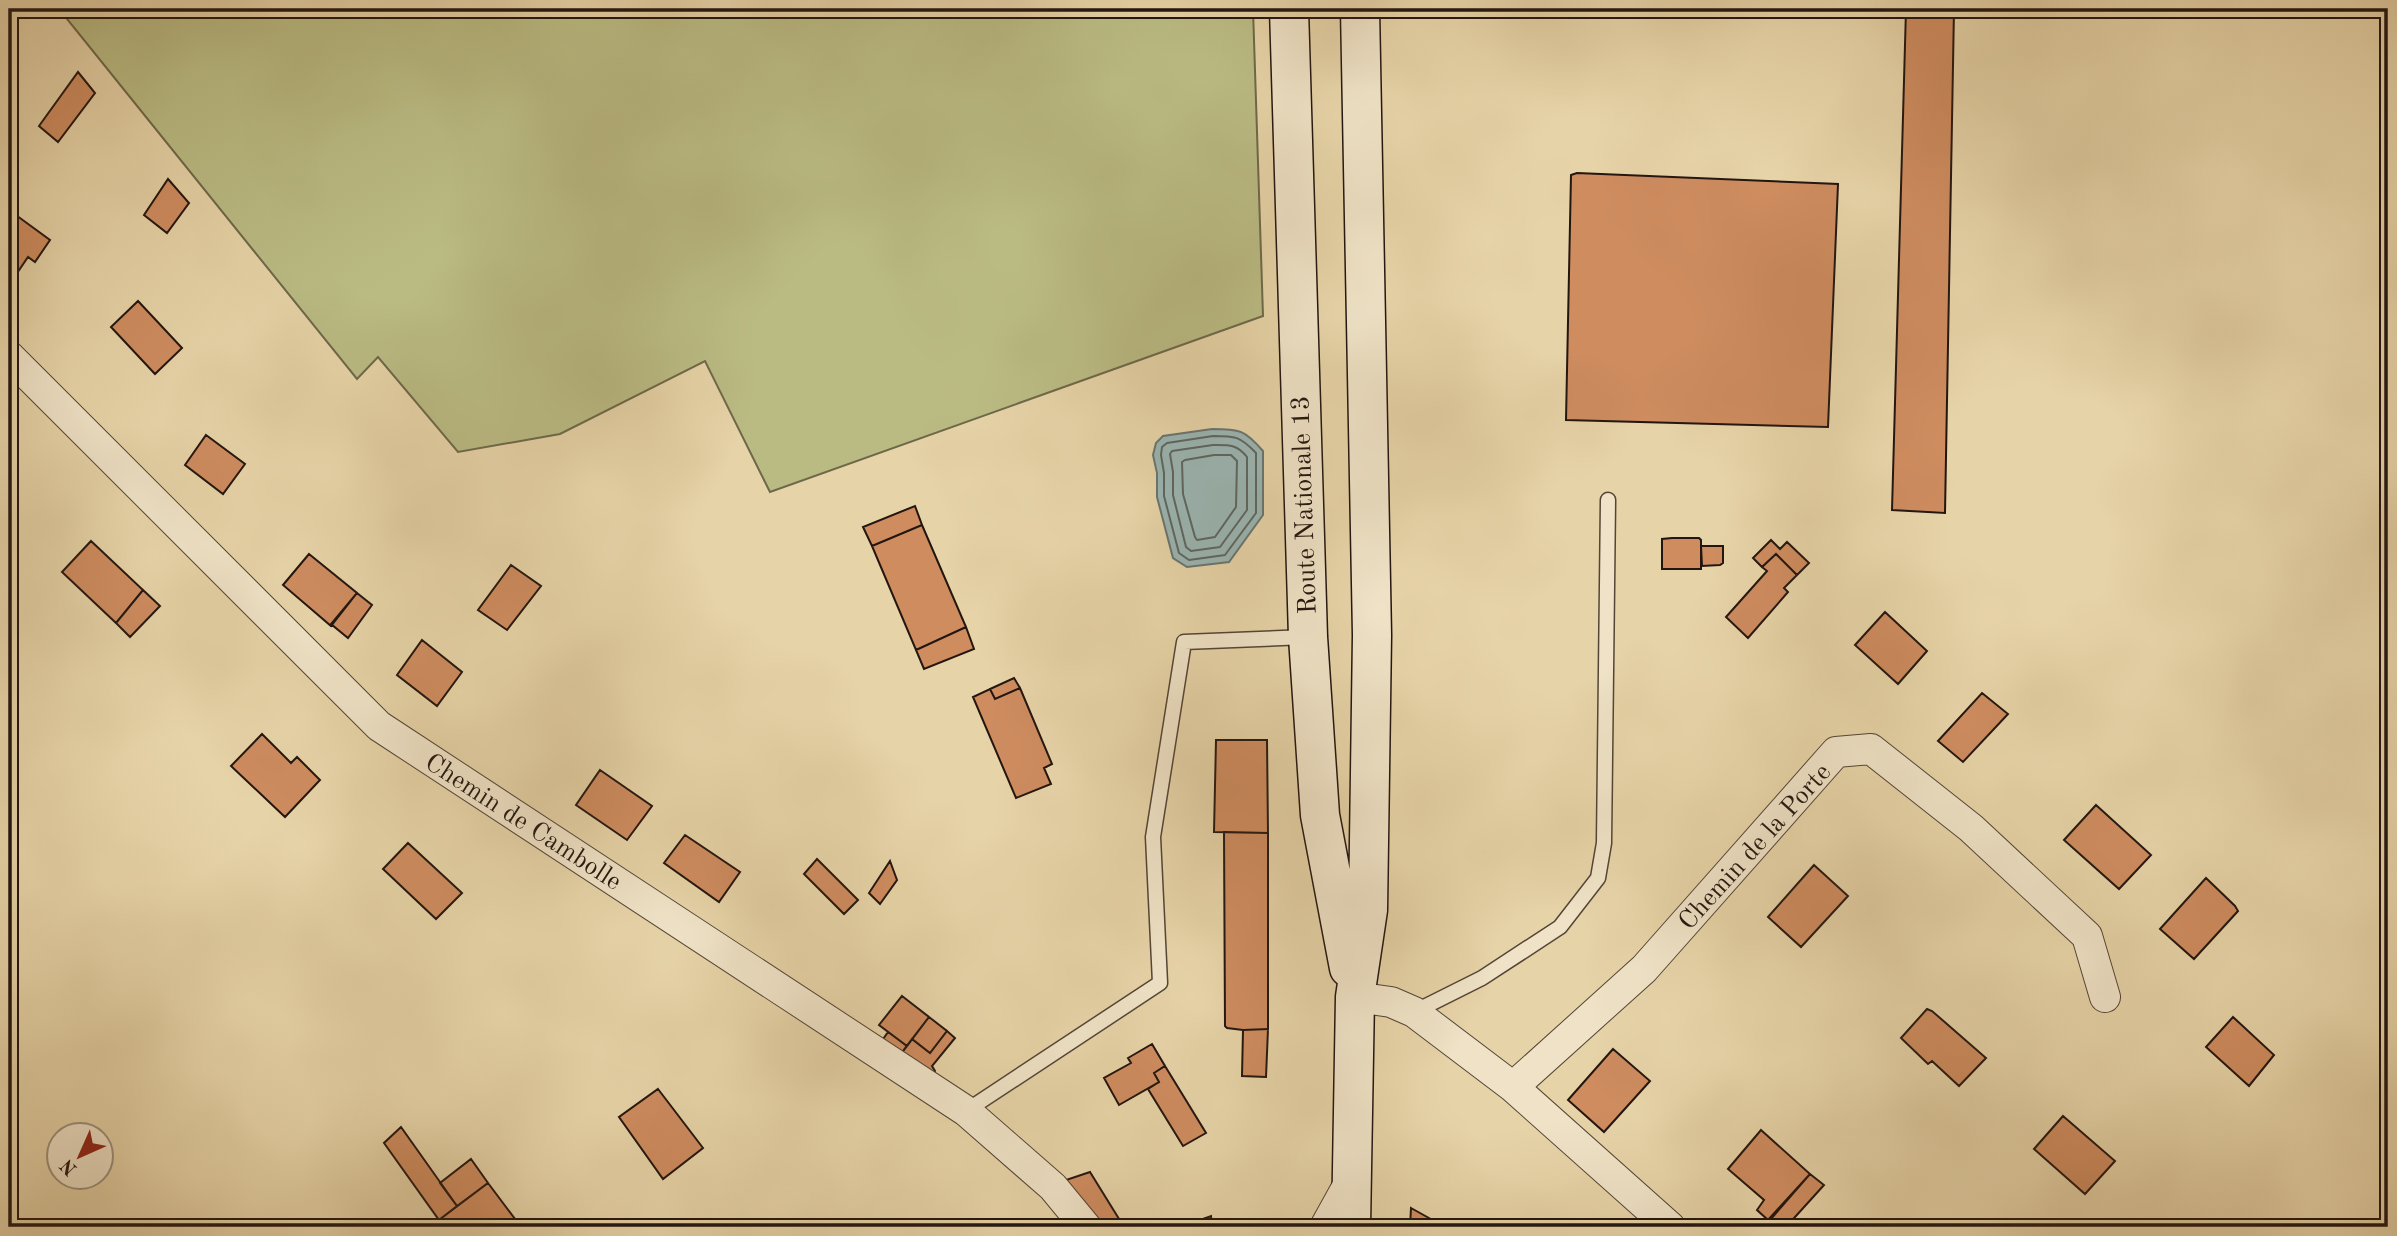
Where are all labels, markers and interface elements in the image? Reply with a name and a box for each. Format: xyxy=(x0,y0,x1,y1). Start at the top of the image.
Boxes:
street label: Route Nationale 13 xyxy=(1288,395,1322,615)
street label: Chemin de Cambolle xyxy=(420,750,626,896)
street label: Chemin de la Porte xyxy=(1674,759,1837,935)
north arrow xyxy=(46,1120,116,1190)
text: N xyxy=(58,1154,82,1178)

